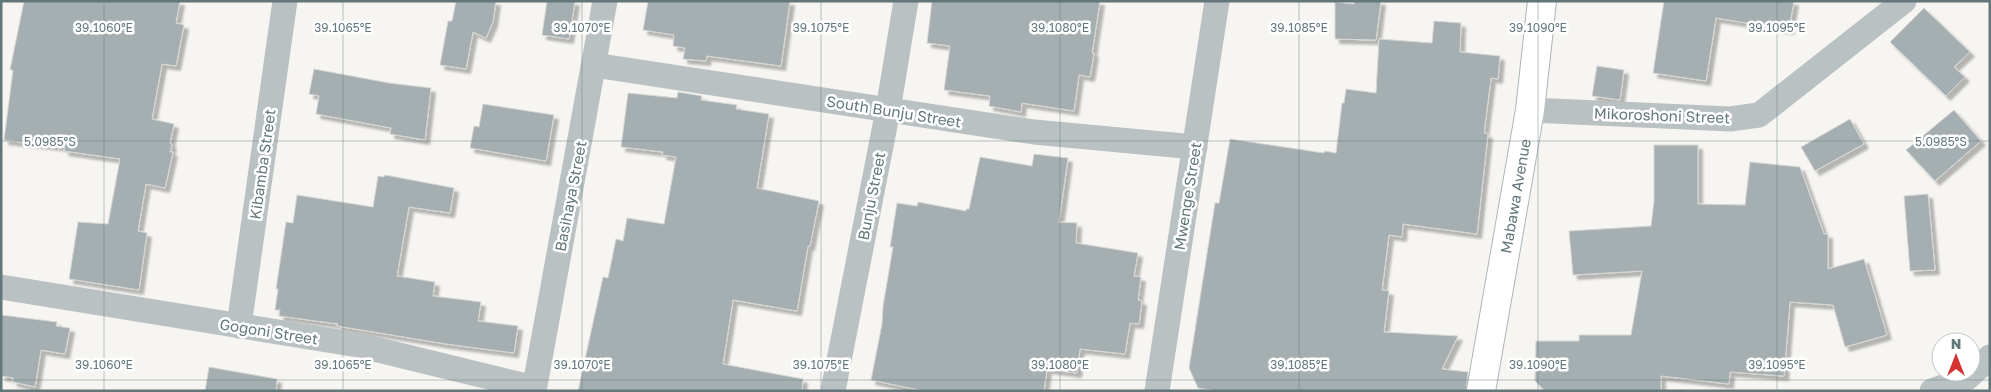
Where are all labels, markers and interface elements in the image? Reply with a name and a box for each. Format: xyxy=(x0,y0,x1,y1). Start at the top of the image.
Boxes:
text: 39.1060°E xyxy=(75,20,133,35)
text: 39.1065°E xyxy=(314,20,372,35)
text: 39.1070°E xyxy=(554,20,610,35)
text: 39.1075°E xyxy=(793,20,849,35)
text: 39.1080°E xyxy=(1031,20,1089,35)
text: 39.1085°E xyxy=(1270,20,1328,35)
text: 39.1090°E xyxy=(1509,20,1567,35)
text: 39.1095°E xyxy=(1748,20,1806,35)
street label: South Bunju Street xyxy=(825,91,963,131)
street label: Mikoroshoni Street xyxy=(1594,104,1730,126)
street label: Kibamba Street xyxy=(245,108,279,220)
text: 5.0985°S xyxy=(24,134,76,149)
text: 5.0985°S xyxy=(1915,134,1967,149)
street label: Mabawa Avenue xyxy=(1496,137,1534,255)
street label: Basihaya Street xyxy=(550,139,590,253)
street label: Mwenge Street xyxy=(1170,141,1204,251)
street label: Bunju Street xyxy=(854,150,888,242)
street label: Gogoni Street xyxy=(219,314,319,348)
north arrow xyxy=(1931,332,1981,382)
text: N xyxy=(1951,335,1961,352)
text: 39.1060°E xyxy=(75,357,133,372)
text: 39.1065°E xyxy=(314,357,372,372)
text: 39.1070°E xyxy=(554,357,610,372)
text: 39.1075°E xyxy=(793,357,849,372)
text: 39.1080°E xyxy=(1031,357,1089,372)
text: 39.1085°E xyxy=(1270,357,1328,372)
text: 39.1090°E xyxy=(1509,357,1567,372)
text: 39.1095°E xyxy=(1748,357,1806,372)

